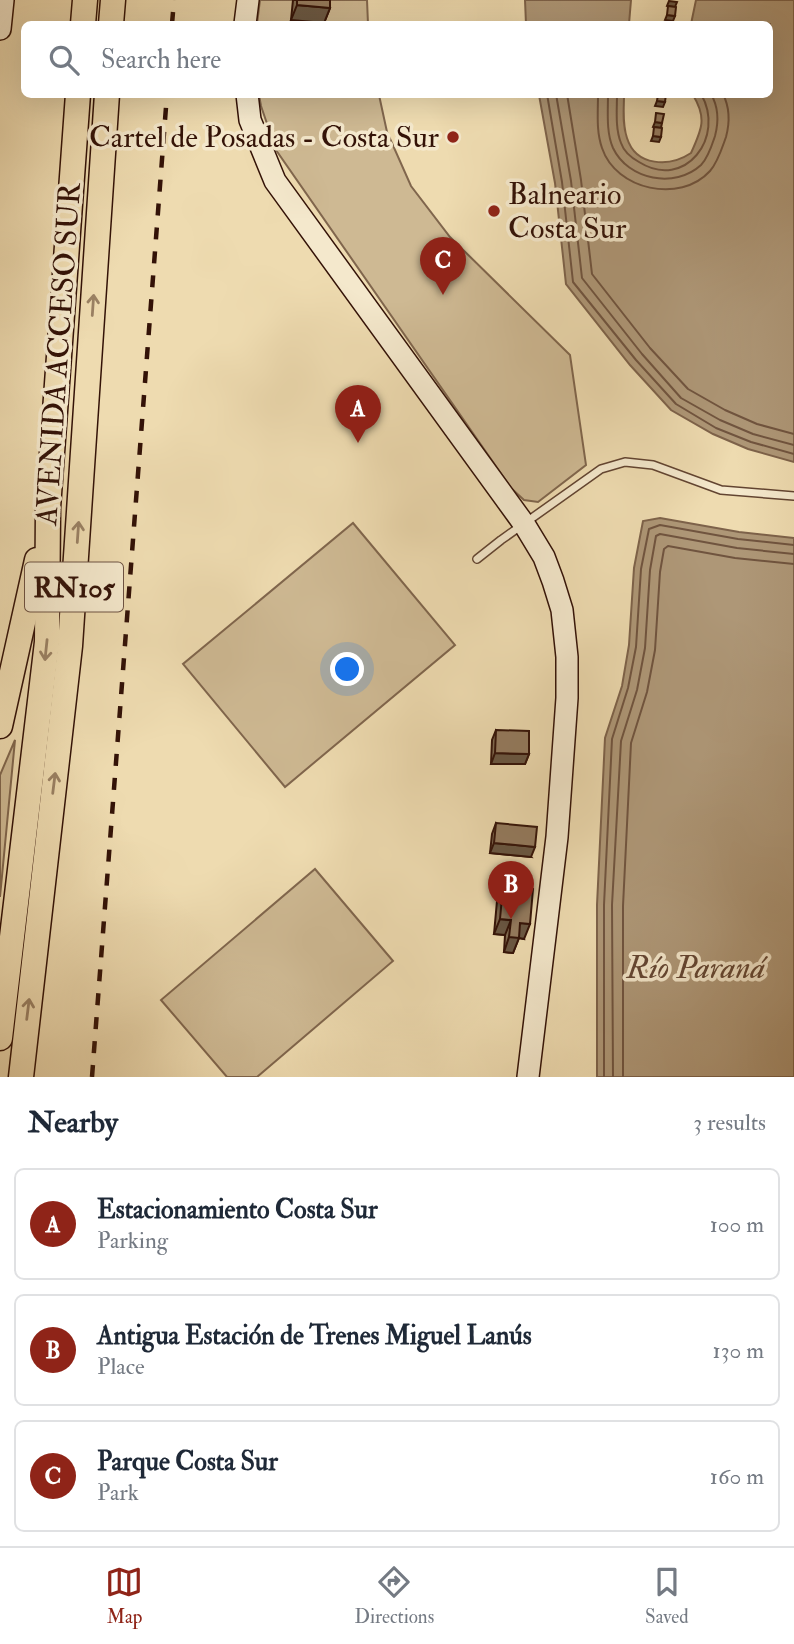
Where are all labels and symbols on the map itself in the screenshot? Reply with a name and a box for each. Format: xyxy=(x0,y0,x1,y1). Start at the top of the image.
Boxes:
place label: Cartel de Posadas - Costa Sur xyxy=(89,119,439,156)
marker: Cartel de Posadas - Costa Sur xyxy=(445,129,461,145)
place label: Balneario Costa Sur xyxy=(508,176,626,247)
street label: AVENIDA ACCESO SUR xyxy=(28,180,89,528)
marker: Balneario Costa Sur xyxy=(486,203,502,219)
pin: C xyxy=(420,237,466,295)
one-way arrow xyxy=(87,295,100,317)
pin: A xyxy=(335,385,381,443)
one-way arrow xyxy=(72,522,85,544)
road number: RN105 xyxy=(25,562,123,612)
one-way arrow xyxy=(39,638,52,661)
your location xyxy=(330,652,364,686)
one-way arrow xyxy=(48,772,61,795)
pin: B xyxy=(488,861,534,919)
water label: Río Paraná xyxy=(626,948,769,988)
one-way arrow xyxy=(22,998,35,1021)

